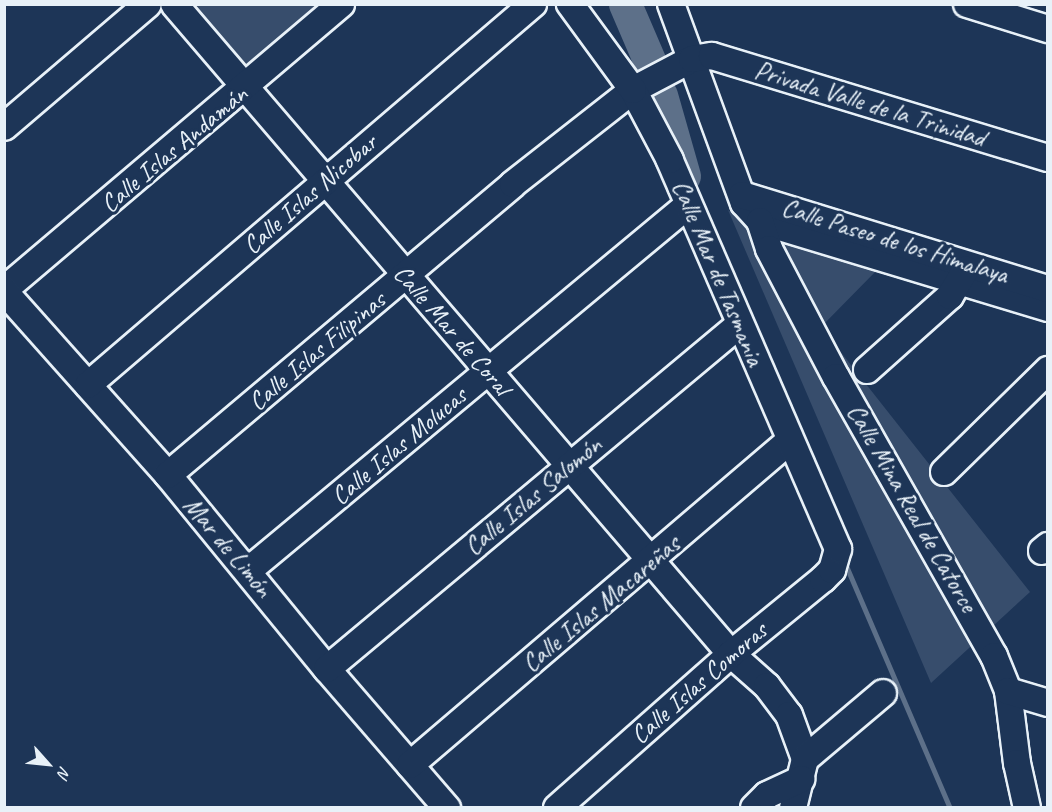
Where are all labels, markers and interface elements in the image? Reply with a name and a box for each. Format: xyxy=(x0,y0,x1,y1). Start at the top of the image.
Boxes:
street label: Privada Valle de la Trinidad xyxy=(752,54,988,154)
street label: Calle Islas Andamán xyxy=(95,79,253,219)
street label: Calle Islas Nicobar xyxy=(236,127,384,261)
street label: Calle Mar de Tasmania xyxy=(664,174,772,372)
street label: Calle Paseo de los Himalaya xyxy=(778,192,1012,290)
street label: Calle Mar de Coral xyxy=(387,258,517,402)
street label: Calle Islas Filipinas xyxy=(242,284,392,418)
street label: Calle Islas Molucas xyxy=(325,380,473,512)
street label: Calle Mina Real de Catorce xyxy=(839,398,985,618)
street label: Calle Islas Salomón xyxy=(457,429,609,563)
street label: Mar de Limón xyxy=(177,490,279,604)
street label: Calle Islas Macareñas xyxy=(516,529,686,679)
street label: Calle Islas Comoras xyxy=(624,615,774,751)
north arrow xyxy=(18,734,78,794)
text: N xyxy=(53,763,75,781)

